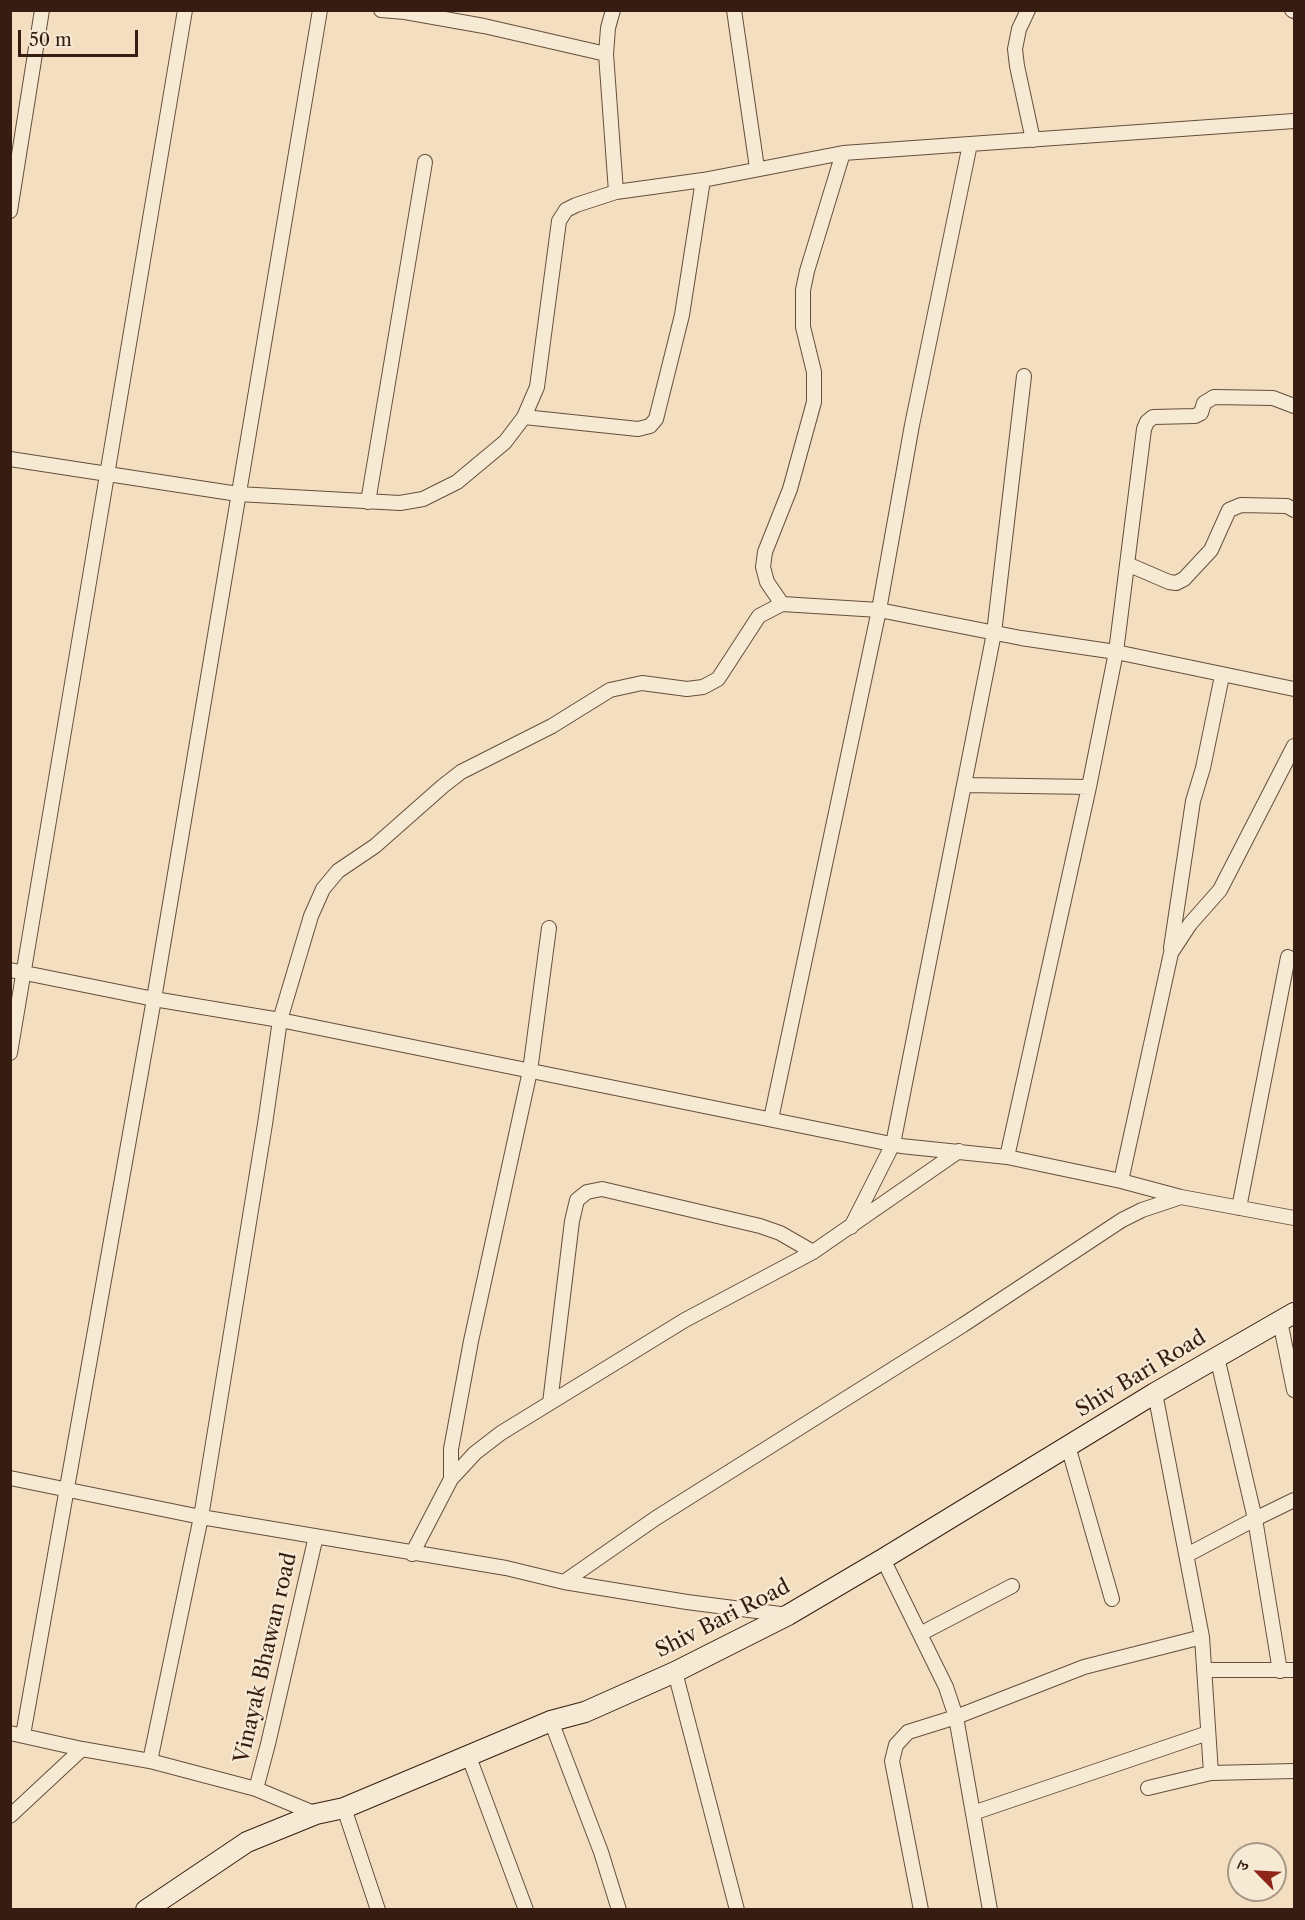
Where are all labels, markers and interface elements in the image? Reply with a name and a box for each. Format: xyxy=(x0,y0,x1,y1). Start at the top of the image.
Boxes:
scale bar xyxy=(21,18,141,56)
text: 50 m xyxy=(29,29,72,51)
street label: Shiv Bari Road xyxy=(1071,1325,1211,1423)
street label: Vinayak Bhawan road xyxy=(230,1550,302,1766)
street label: Shiv Bari Road xyxy=(652,1574,794,1664)
north arrow xyxy=(1227,1842,1287,1902)
text: उ xyxy=(1232,1858,1253,1873)

